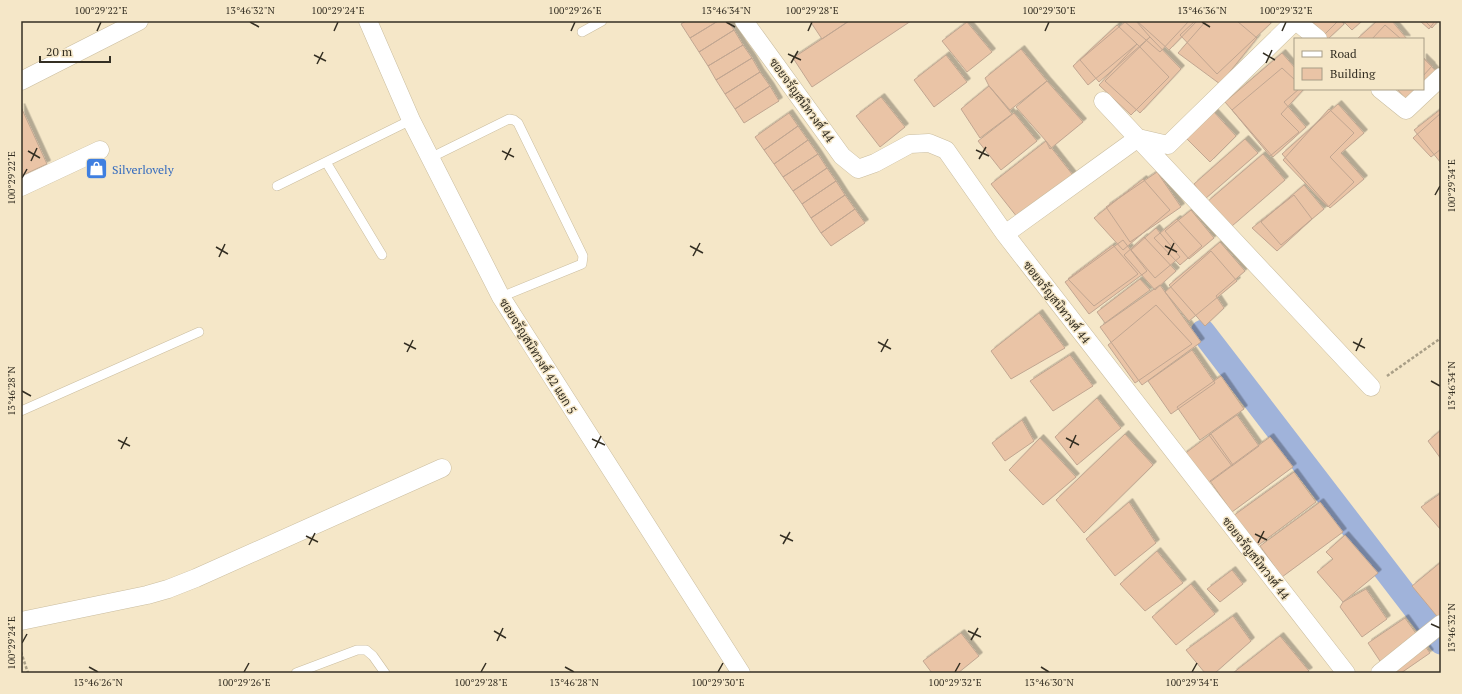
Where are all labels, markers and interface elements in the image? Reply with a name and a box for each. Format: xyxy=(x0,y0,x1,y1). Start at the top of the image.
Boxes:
text: 100°29'22"E xyxy=(74,4,128,17)
text: 13°46'32"N xyxy=(225,4,275,17)
text: 100°29'24"E xyxy=(311,4,365,17)
text: 100°29'26"E xyxy=(548,4,602,17)
text: 13°46'34"N xyxy=(701,4,751,17)
text: 100°29'28"E xyxy=(785,4,839,17)
text: 100°29'30"E xyxy=(1022,4,1076,17)
text: 13°46'36"N xyxy=(1177,4,1227,17)
text: 100°29'32"E xyxy=(1259,4,1313,17)
scale bar xyxy=(40,38,110,64)
legend xyxy=(1294,38,1424,90)
text: 20 m xyxy=(46,44,73,59)
text: Road xyxy=(1330,46,1357,61)
street label: ซอยจรัญสนิทวงศ์ 44 xyxy=(766,55,838,146)
text: Building xyxy=(1330,66,1376,81)
text: 100°29'22"E xyxy=(5,151,18,205)
shop icon: Silverlovely xyxy=(84,156,110,182)
text: 100°29'34"E xyxy=(1445,159,1458,213)
place label: Silverlovely xyxy=(112,162,175,177)
street label: ซอยจรัญสนิทวงศ์ 44 xyxy=(1020,258,1094,347)
street label: ซอยจรัญสนิทวงศ์ 42 แยก 5 xyxy=(496,295,580,417)
text: 13°46'34"N xyxy=(1445,361,1458,411)
text: 13°46'28"N xyxy=(5,366,18,416)
street label: ซอยจรัญสนิทวงศ์ 44 xyxy=(1219,514,1293,603)
text: 13°46'32"N xyxy=(1445,603,1458,653)
text: 100°29'24"E xyxy=(5,616,18,670)
text: 13°46'26"N xyxy=(73,676,123,689)
text: 100°29'26"E xyxy=(217,676,271,689)
text: 100°29'28"E xyxy=(454,676,508,689)
text: 13°46'28"N xyxy=(549,676,599,689)
text: 100°29'30"E xyxy=(691,676,745,689)
text: 100°29'32"E xyxy=(928,676,982,689)
text: 13°46'30"N xyxy=(1024,676,1074,689)
text: 100°29'34"E xyxy=(1165,676,1219,689)

